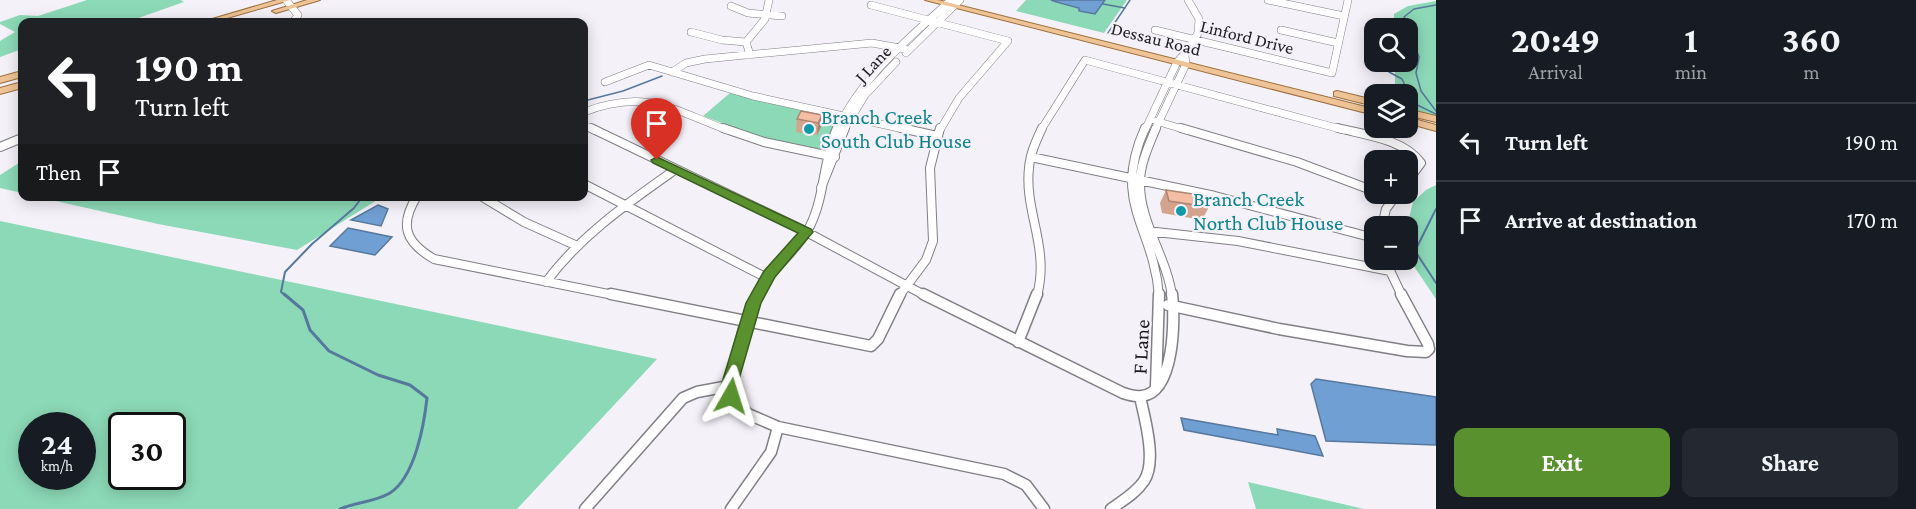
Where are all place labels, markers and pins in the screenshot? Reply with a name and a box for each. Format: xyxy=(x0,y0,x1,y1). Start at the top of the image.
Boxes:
pin xyxy=(631,98,682,160)
place label: Branch Creek South Club House xyxy=(821,105,971,153)
marker: Branch Creek South Club House xyxy=(802,122,816,136)
place label: Branch Creek North Club House xyxy=(1193,187,1343,235)
marker: Branch Creek North Club House xyxy=(1174,204,1188,218)

